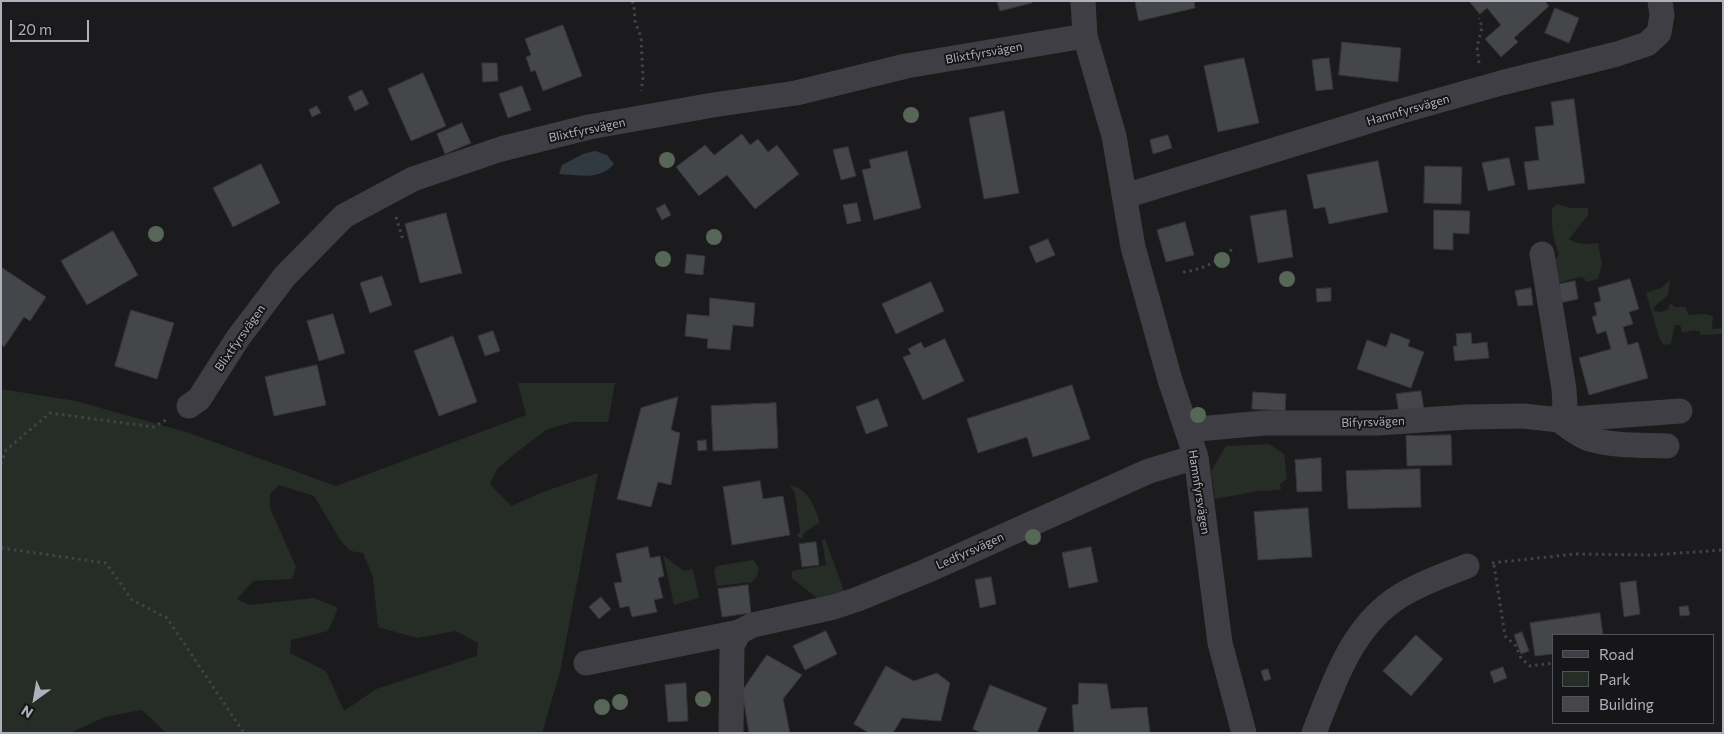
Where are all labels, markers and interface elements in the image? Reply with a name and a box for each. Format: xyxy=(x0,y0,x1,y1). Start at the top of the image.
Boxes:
scale bar xyxy=(12,10,91,42)
text: 20 m xyxy=(18,20,52,38)
street label: Blixtfyrsvägen xyxy=(944,39,1024,67)
street label: Hamnfyrsvägen xyxy=(1365,91,1451,129)
street label: Blixtfyrsvägen xyxy=(547,115,627,145)
street label: Blixtfyrsvägen xyxy=(212,302,268,374)
street label: Bifyrsvägen xyxy=(1341,414,1405,430)
street label: Hamnfyrsvägen xyxy=(1185,449,1213,535)
street label: Ledfyrsvägen xyxy=(934,530,1006,572)
legend xyxy=(1552,634,1714,724)
text: Road xyxy=(1599,645,1634,663)
text: Park xyxy=(1599,670,1630,688)
north arrow xyxy=(10,674,60,724)
text: Building xyxy=(1599,695,1654,713)
text: N xyxy=(18,702,36,722)

